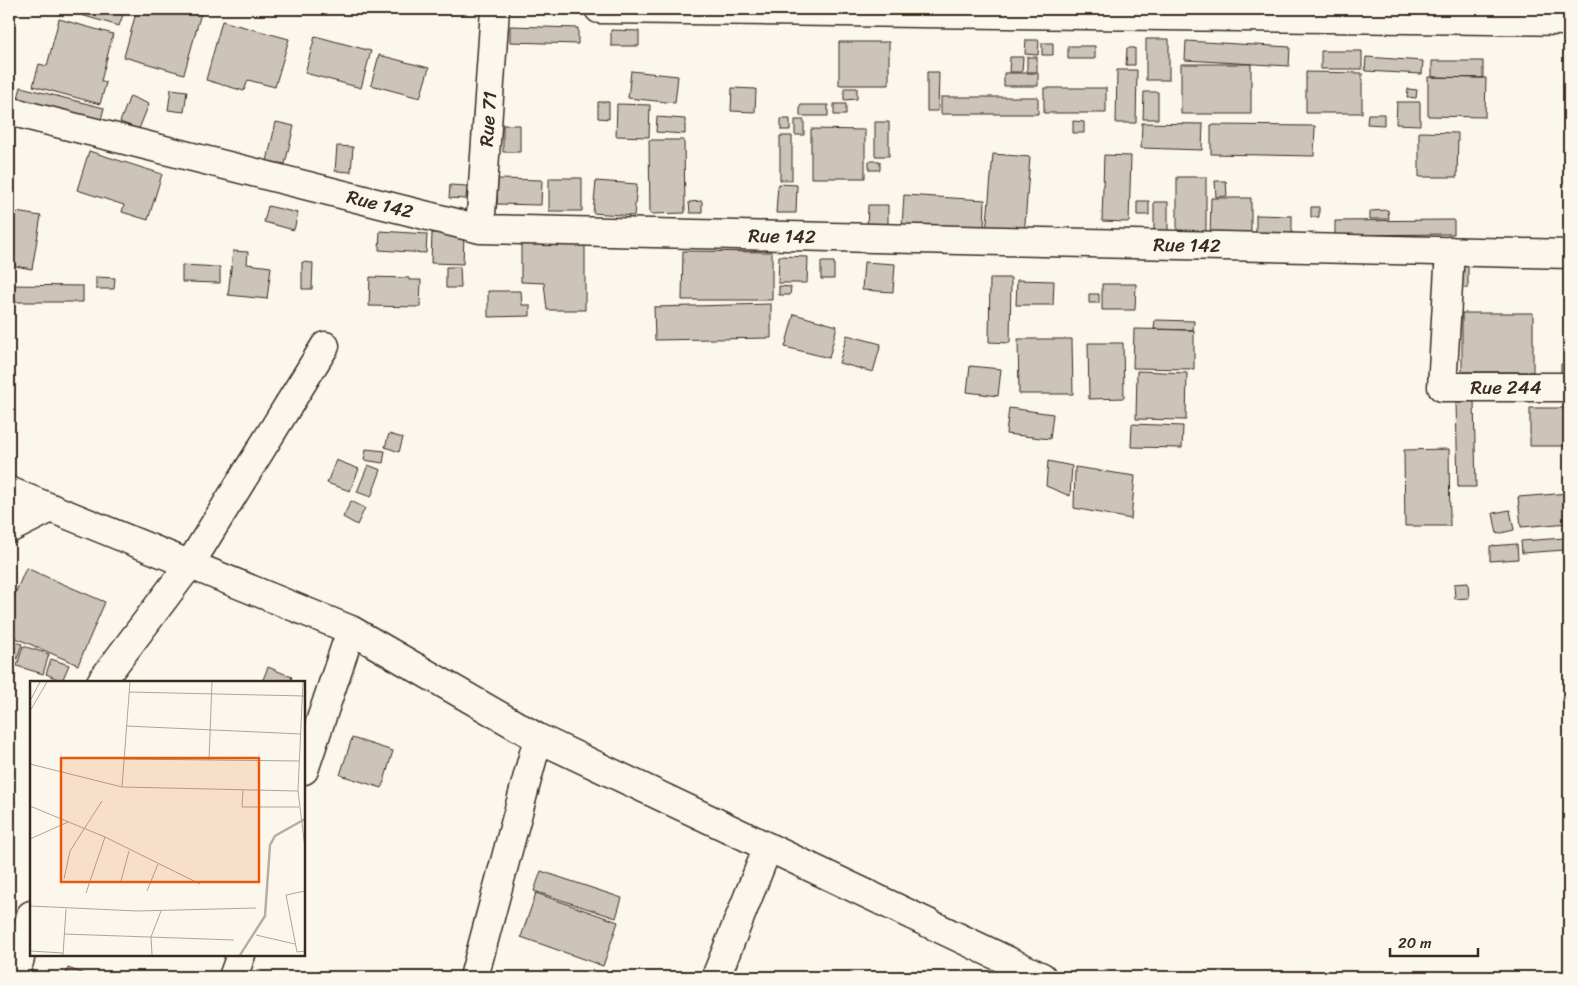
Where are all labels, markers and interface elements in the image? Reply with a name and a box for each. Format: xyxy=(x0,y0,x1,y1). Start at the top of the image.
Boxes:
street label: Rue 71 xyxy=(470,90,506,148)
street label: Rue 142 xyxy=(343,180,417,228)
street label: Rue 142 xyxy=(748,219,816,253)
street label: Rue 142 xyxy=(1153,228,1221,262)
street label: Rue 244 xyxy=(1470,371,1542,404)
inset map xyxy=(30,681,305,956)
scale bar xyxy=(1390,926,1478,958)
text: 20 m xyxy=(1398,930,1432,956)

